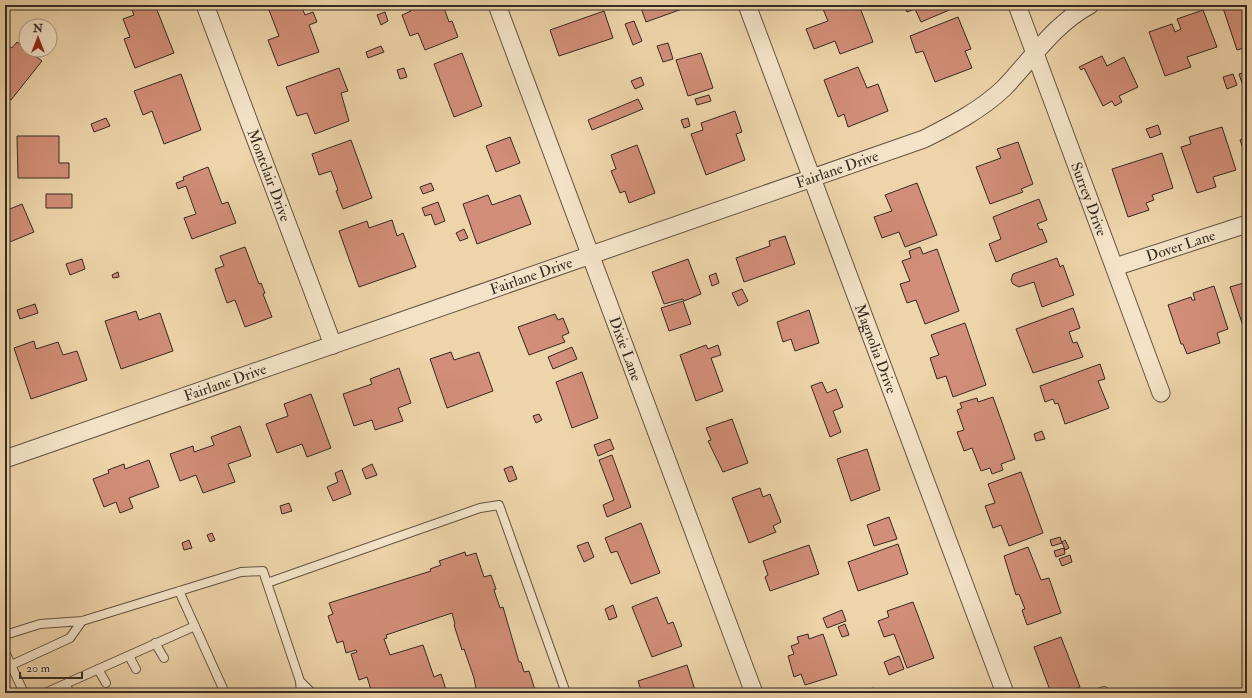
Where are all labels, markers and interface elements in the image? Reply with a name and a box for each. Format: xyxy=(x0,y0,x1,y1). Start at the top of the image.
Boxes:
north arrow xyxy=(18,18,58,58)
text: N xyxy=(32,22,44,35)
street label: Montclair Drive xyxy=(243,127,295,224)
street label: Fairlane Drive xyxy=(793,146,881,192)
street label: Surrey Drive xyxy=(1067,159,1111,239)
street label: Dover Lane xyxy=(1144,225,1218,266)
street label: Fairlane Drive xyxy=(487,253,575,299)
street label: Magnolia Drive xyxy=(850,301,901,396)
street label: Dixie Lane xyxy=(605,314,646,384)
street label: Fairlane Drive xyxy=(181,359,269,406)
scale bar xyxy=(20,654,82,680)
text: 20 m xyxy=(26,661,51,676)

